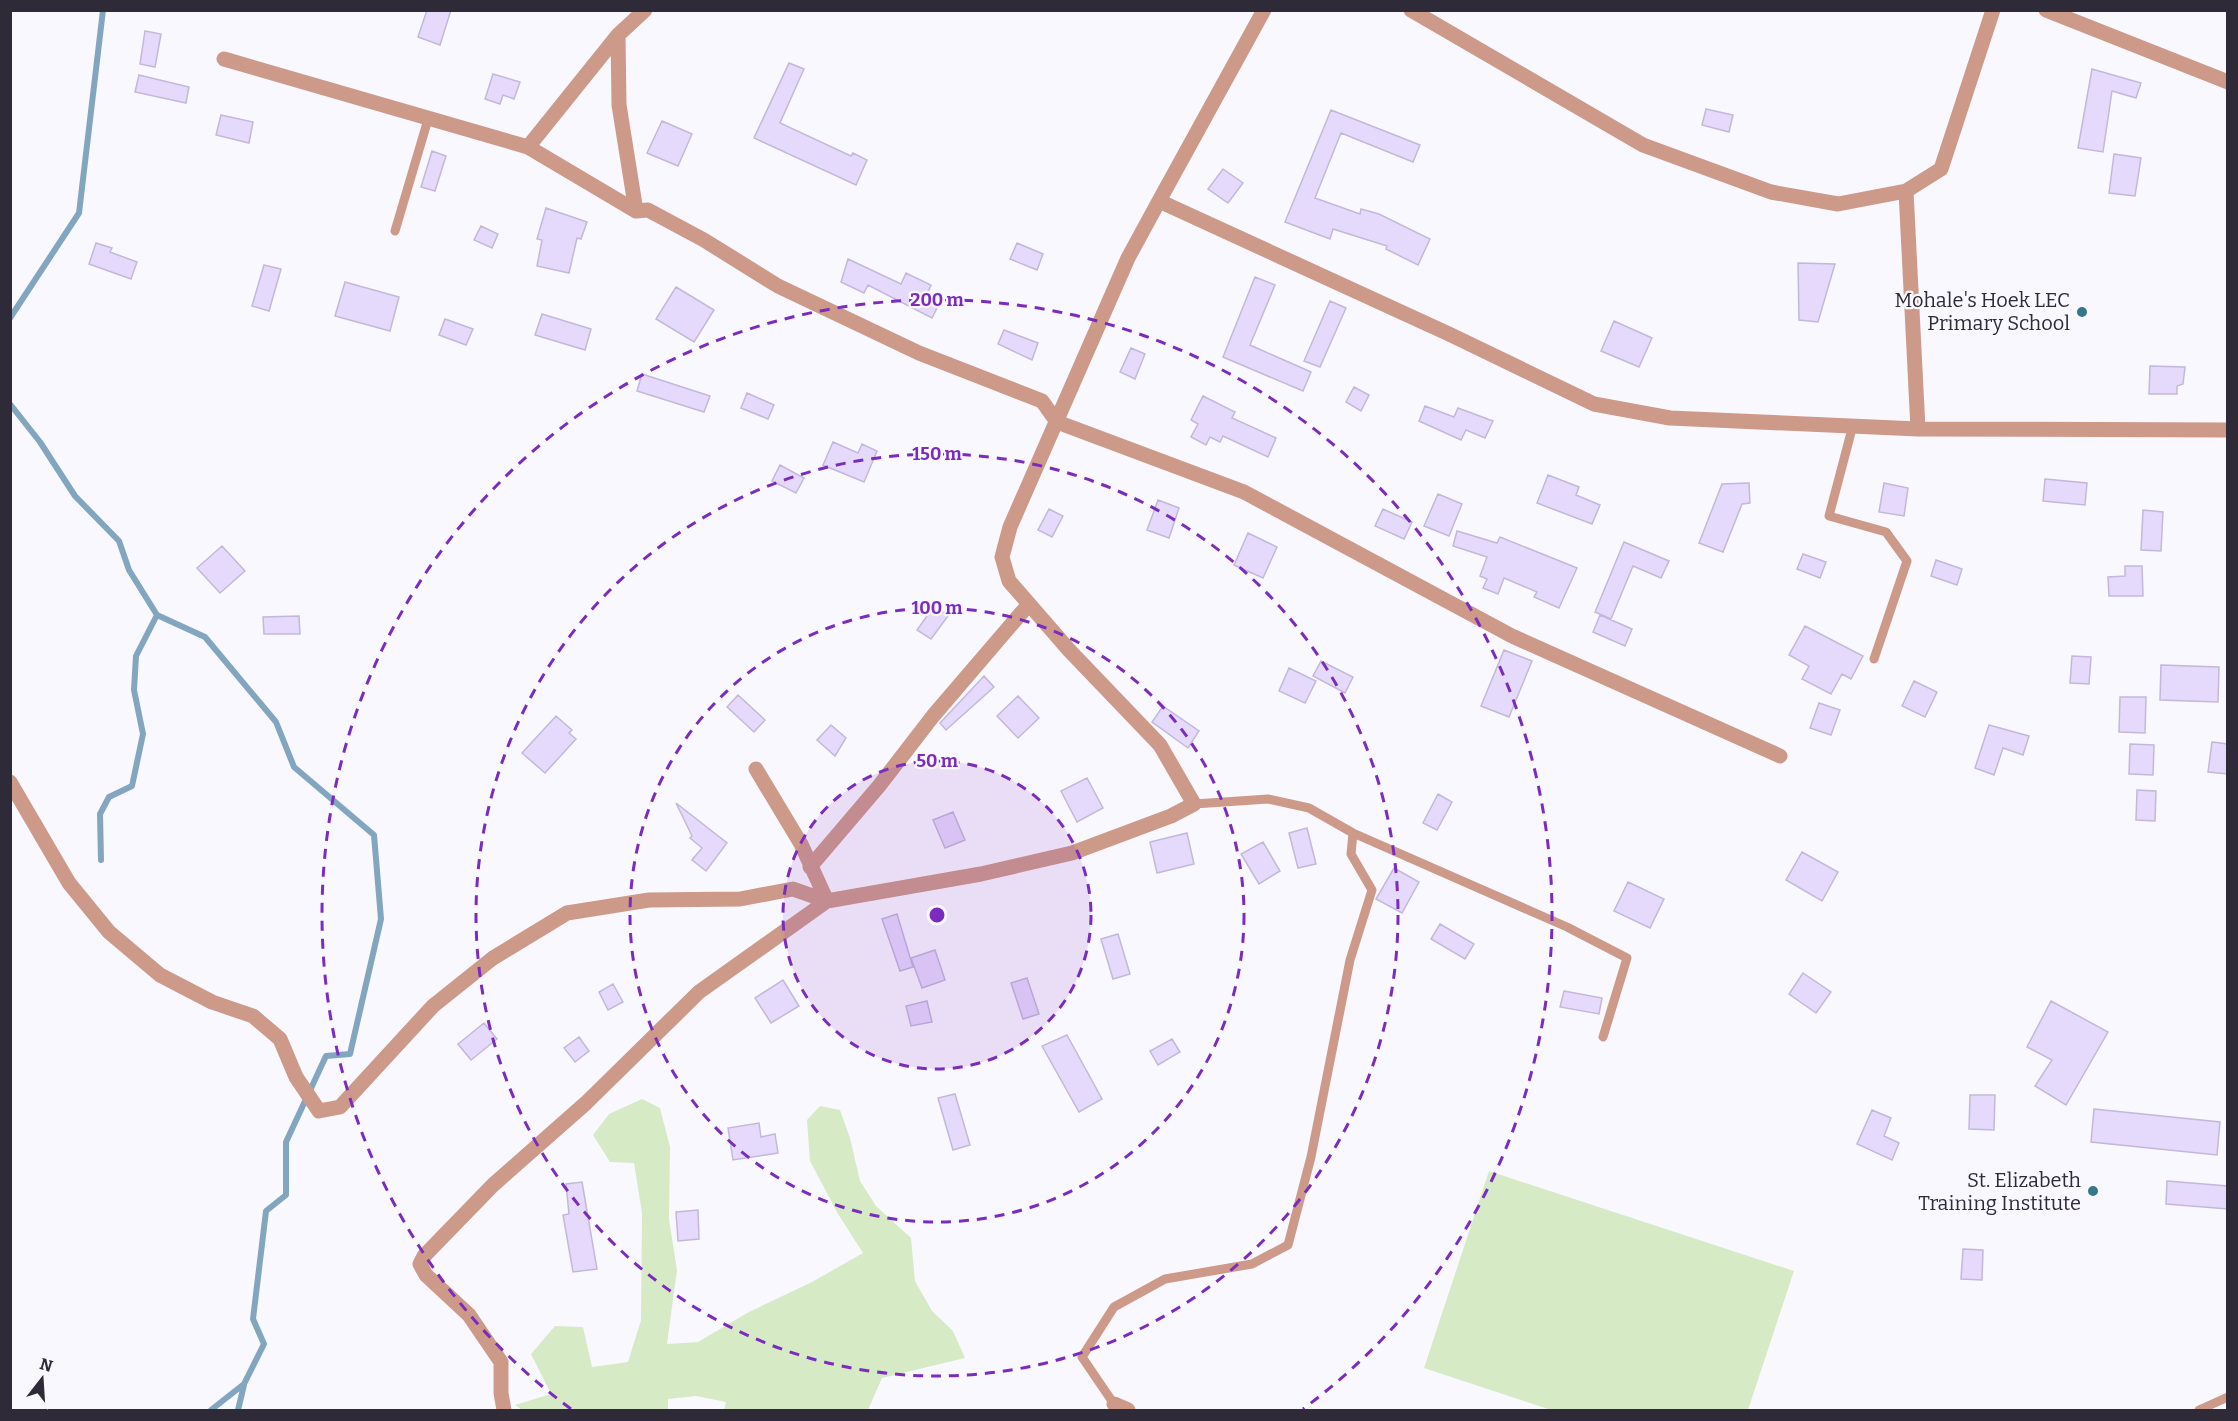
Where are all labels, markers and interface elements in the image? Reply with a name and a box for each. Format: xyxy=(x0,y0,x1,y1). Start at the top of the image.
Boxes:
place label: Mohale's Hoek LEC Primary School xyxy=(1894,288,2070,335)
text: 200 m xyxy=(910,289,964,311)
marker: Mohale's Hoek LEC Primary School xyxy=(2075,305,2089,319)
text: 150 m xyxy=(912,443,962,465)
text: 100 m xyxy=(911,597,963,619)
text: 50 m xyxy=(916,750,958,772)
centre of rings xyxy=(927,905,947,925)
place label: St. Elizabeth Training Institute xyxy=(1918,1168,2082,1215)
marker: St. Elizabeth Training Institute xyxy=(2086,1184,2100,1198)
north arrow xyxy=(12,1349,72,1409)
text: N xyxy=(38,1354,55,1376)

